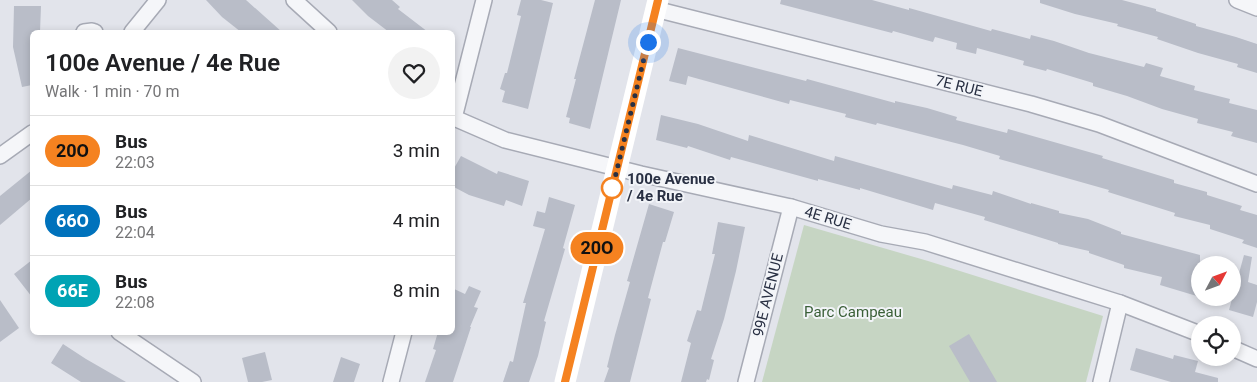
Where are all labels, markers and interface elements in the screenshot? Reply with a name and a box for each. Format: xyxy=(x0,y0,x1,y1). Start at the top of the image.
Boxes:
your location xyxy=(636,30,661,55)
button: heart xyxy=(388,47,440,99)
text: 100e Avenue / 4e Rue xyxy=(45,49,280,77)
street label: 7E RUE xyxy=(933,71,985,101)
text: Walk · 1 min · 70 m xyxy=(45,82,180,101)
text: Bus xyxy=(115,130,148,153)
text: 3 min xyxy=(393,139,440,162)
text: 20O xyxy=(56,140,89,161)
text: 22:03 xyxy=(115,153,155,172)
place label: 100e Avenue / 4e Rue xyxy=(626,170,715,205)
marker: 100e Avenue / 4e Rue xyxy=(601,177,623,199)
text: Bus xyxy=(115,200,148,223)
street label: 4E RUE xyxy=(802,202,854,234)
text: 4 min xyxy=(393,209,440,232)
text: 66O xyxy=(56,210,89,231)
text: 22:04 xyxy=(115,223,155,242)
line badge: 20O xyxy=(568,232,626,264)
text: 20O xyxy=(580,237,614,258)
street label: 99E AVENUE xyxy=(749,251,787,339)
north arrow xyxy=(1191,256,1241,306)
map controls xyxy=(1191,256,1241,366)
text: Bus xyxy=(115,270,148,293)
text: 8 min xyxy=(393,279,440,302)
text: 66E xyxy=(57,280,88,301)
text: 22:08 xyxy=(115,293,155,312)
park label: Parc Campeau xyxy=(804,303,902,321)
button: locate xyxy=(1191,316,1241,366)

